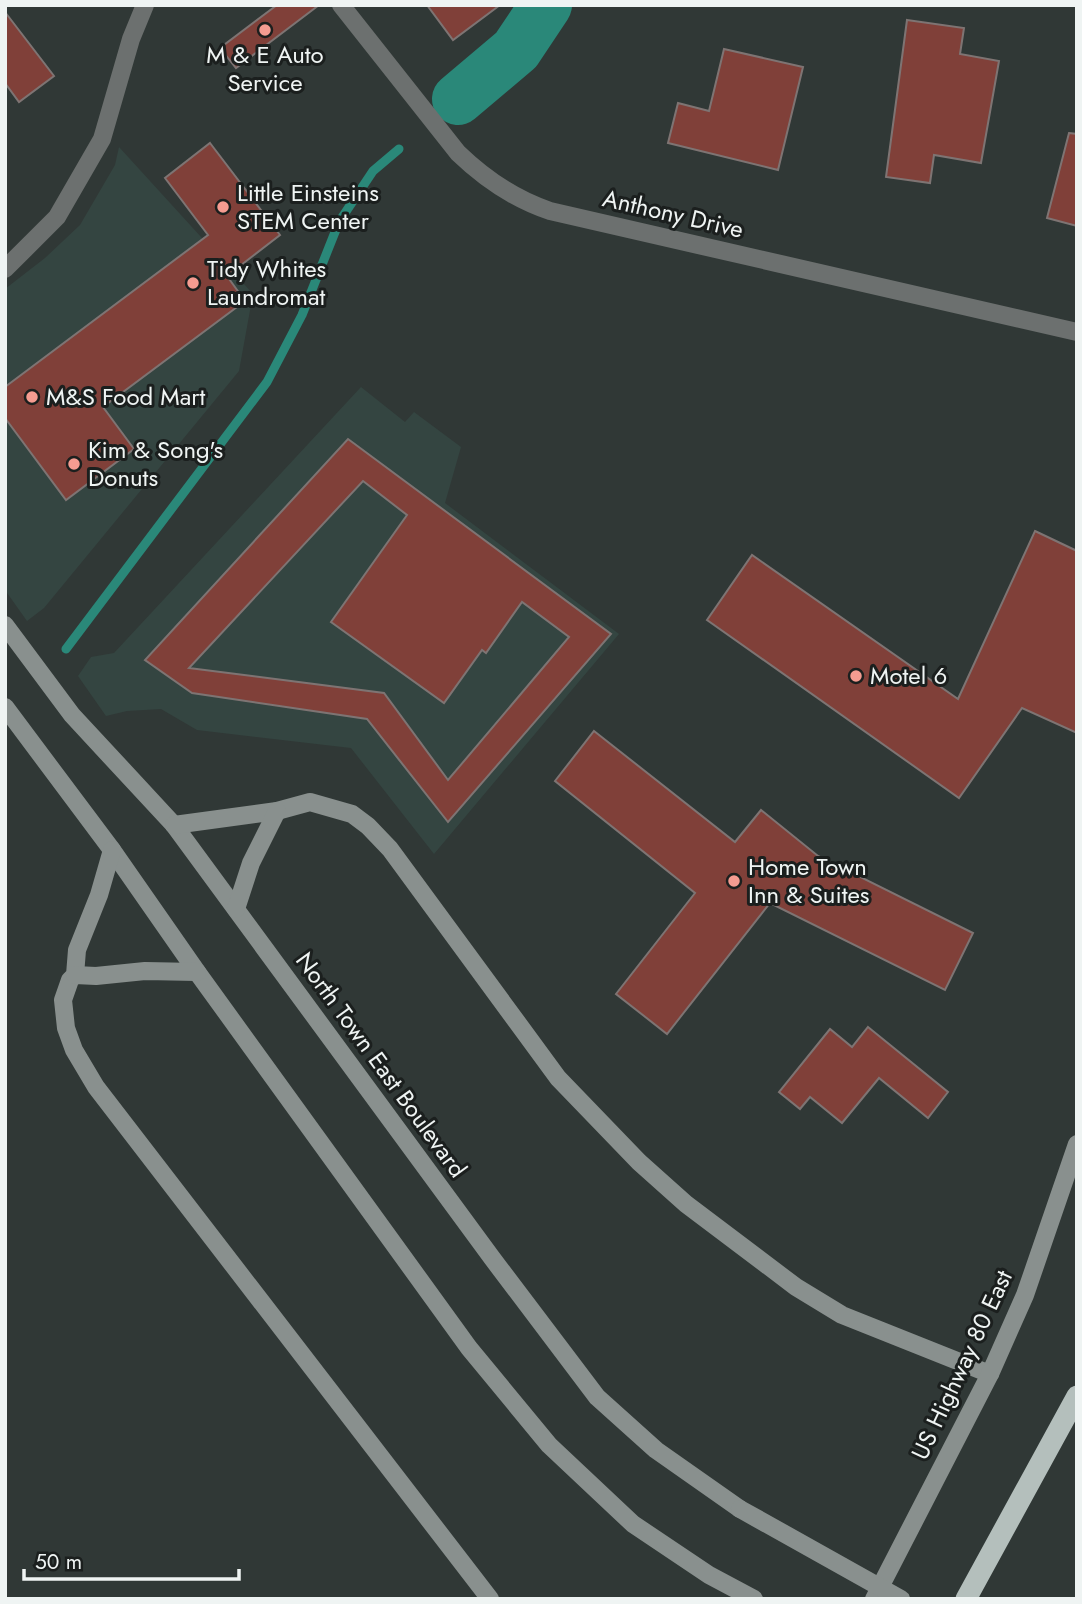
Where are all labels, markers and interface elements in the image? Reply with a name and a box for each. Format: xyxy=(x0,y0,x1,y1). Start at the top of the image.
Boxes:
marker: M & E Auto Service xyxy=(257,22,273,38)
place label: M & E Auto Service xyxy=(206,37,324,100)
place label: Little Einsteins STEM Center xyxy=(237,175,379,238)
street label: Anthony Drive xyxy=(599,180,747,247)
marker: Little Einsteins STEM Center xyxy=(215,199,231,215)
place label: Tidy Whites Laundromat xyxy=(207,251,326,314)
marker: Tidy Whites Laundromat xyxy=(185,275,201,291)
place label: M&S Food Mart xyxy=(46,379,206,414)
marker: M&S Food Mart xyxy=(24,389,40,405)
place label: Kim & Song's Donuts xyxy=(88,432,223,495)
marker: Kim & Song's Donuts xyxy=(66,456,82,472)
place label: Motel 6 xyxy=(870,658,947,693)
marker: Motel 6 xyxy=(848,668,864,684)
place label: Home Town Inn & Suites xyxy=(748,849,869,912)
marker: Home Town Inn & Suites xyxy=(726,873,742,889)
street label: North Town East Boulevard xyxy=(288,945,475,1185)
street label: US Highway 80 East xyxy=(902,1264,1021,1465)
scale bar xyxy=(24,1538,240,1582)
text: 50 m xyxy=(35,1547,82,1577)

